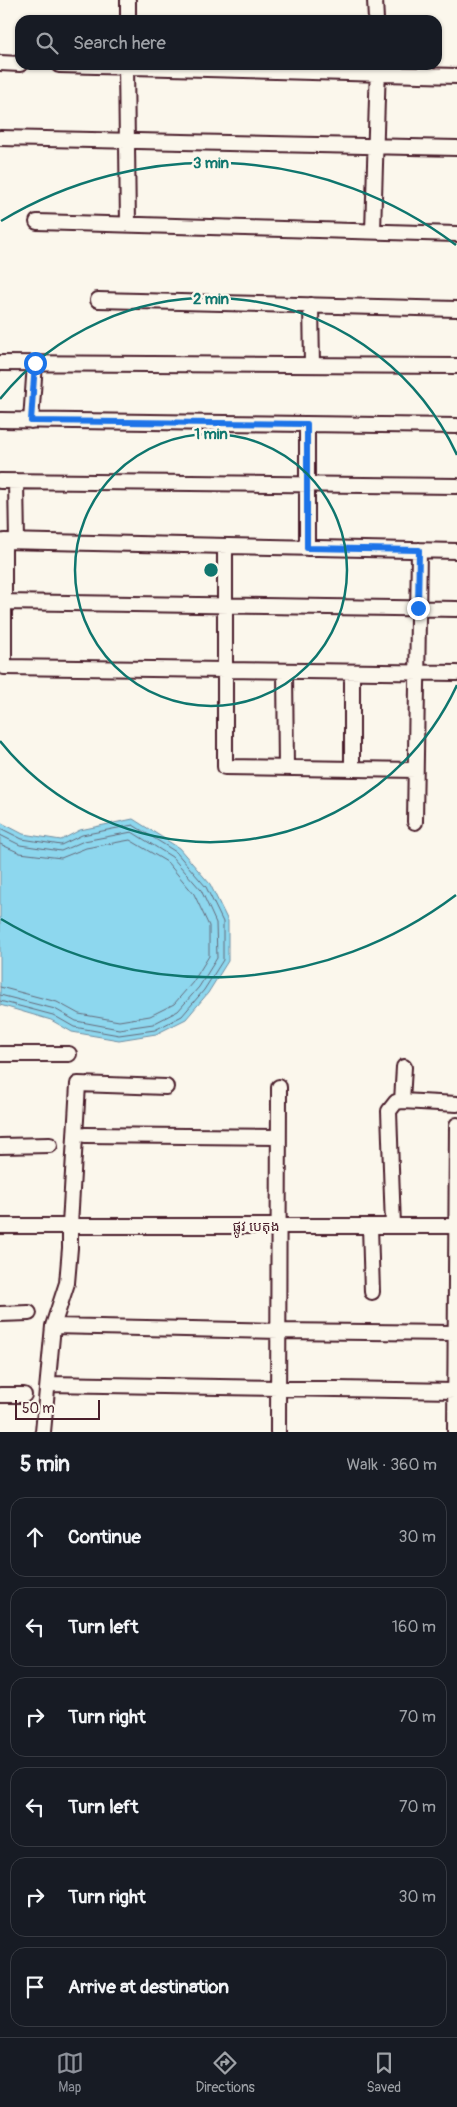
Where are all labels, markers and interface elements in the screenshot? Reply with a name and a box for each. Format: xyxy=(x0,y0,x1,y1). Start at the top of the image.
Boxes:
search box xyxy=(15,15,442,70)
icon: search xyxy=(33,29,61,57)
text: Search here xyxy=(73,31,166,55)
text: 3 min xyxy=(193,154,229,173)
text: 2 min xyxy=(193,290,229,309)
route start xyxy=(24,352,47,375)
text: 1 min xyxy=(194,425,228,444)
centre of rings xyxy=(202,561,220,579)
route end xyxy=(407,597,430,620)
street label: ផ្លូវ បេតុង xyxy=(232,1218,280,1238)
scale bar xyxy=(15,1397,100,1420)
text: 50 m xyxy=(22,1400,55,1417)
text: 5 min xyxy=(20,1451,70,1478)
text: Walk · 360 m xyxy=(346,1455,437,1475)
icon: ahead xyxy=(21,1523,49,1551)
text: Continue xyxy=(68,1525,141,1549)
text: 30 m xyxy=(398,1527,436,1547)
icon: left xyxy=(21,1613,49,1641)
text: Turn left xyxy=(68,1615,138,1639)
text: 160 m xyxy=(392,1617,436,1637)
icon: right xyxy=(21,1703,49,1731)
text: Turn right xyxy=(68,1705,146,1729)
text: 70 m xyxy=(399,1707,436,1727)
icon: left xyxy=(21,1793,49,1821)
text: Turn left xyxy=(68,1795,138,1819)
text: 70 m xyxy=(399,1797,436,1817)
icon: right xyxy=(21,1883,49,1911)
text: Turn right xyxy=(68,1885,146,1909)
text: 30 m xyxy=(398,1887,436,1907)
icon: arrive xyxy=(21,1973,49,2001)
text: Arrive at destination xyxy=(68,1975,229,1999)
tab: Map xyxy=(56,2049,84,2096)
tab: Directions xyxy=(195,2049,255,2096)
tab: Saved xyxy=(366,2049,401,2096)

